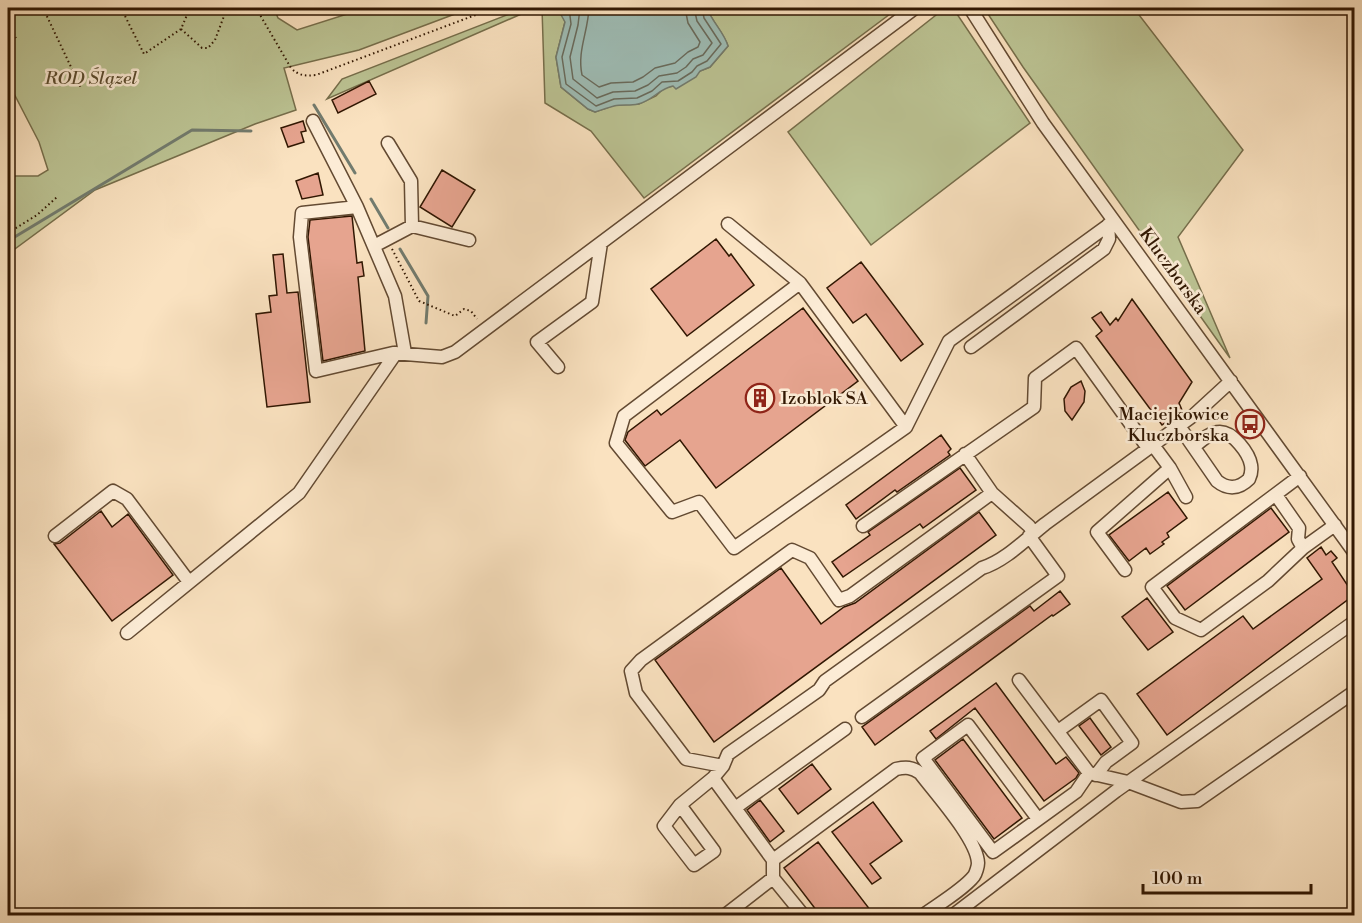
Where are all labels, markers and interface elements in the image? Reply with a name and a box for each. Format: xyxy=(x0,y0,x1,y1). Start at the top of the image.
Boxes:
park label: ROD Ślązel xyxy=(44,67,137,90)
street label: Kluczborska xyxy=(1134,223,1213,320)
building icon: Izoblok SA xyxy=(744,382,776,414)
place label: Izoblok SA xyxy=(781,387,868,410)
place label: Maciejkowice Kluczborska xyxy=(1118,403,1230,447)
bus stop icon: Maciejkowice Kluczborska xyxy=(1234,408,1266,440)
scale bar xyxy=(1143,857,1311,895)
text: 100 m xyxy=(1152,867,1203,890)

